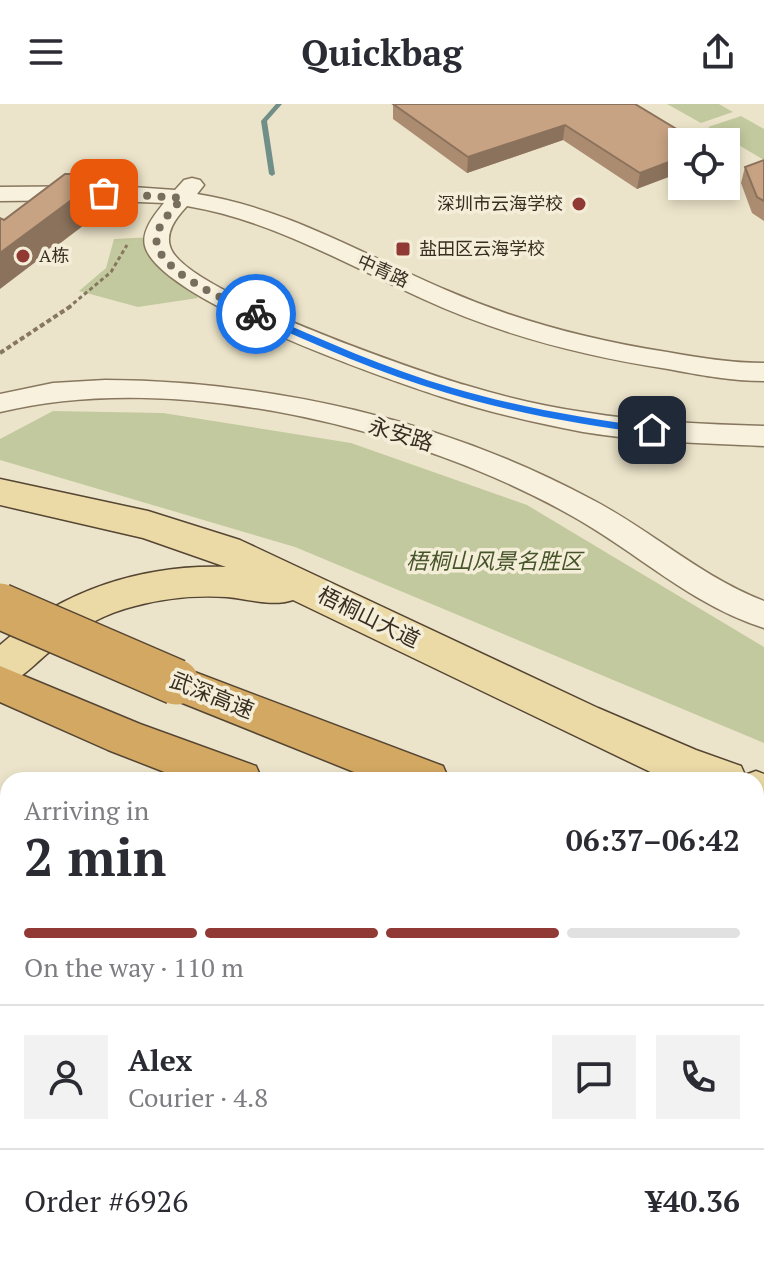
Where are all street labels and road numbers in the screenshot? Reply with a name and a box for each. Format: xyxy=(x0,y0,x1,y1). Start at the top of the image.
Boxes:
street label: 中青路 xyxy=(354,248,413,292)
street label: 永安路 xyxy=(365,410,437,457)
street label: 梧桐山大道 xyxy=(313,579,425,654)
street label: 武深高速 xyxy=(166,665,258,724)

